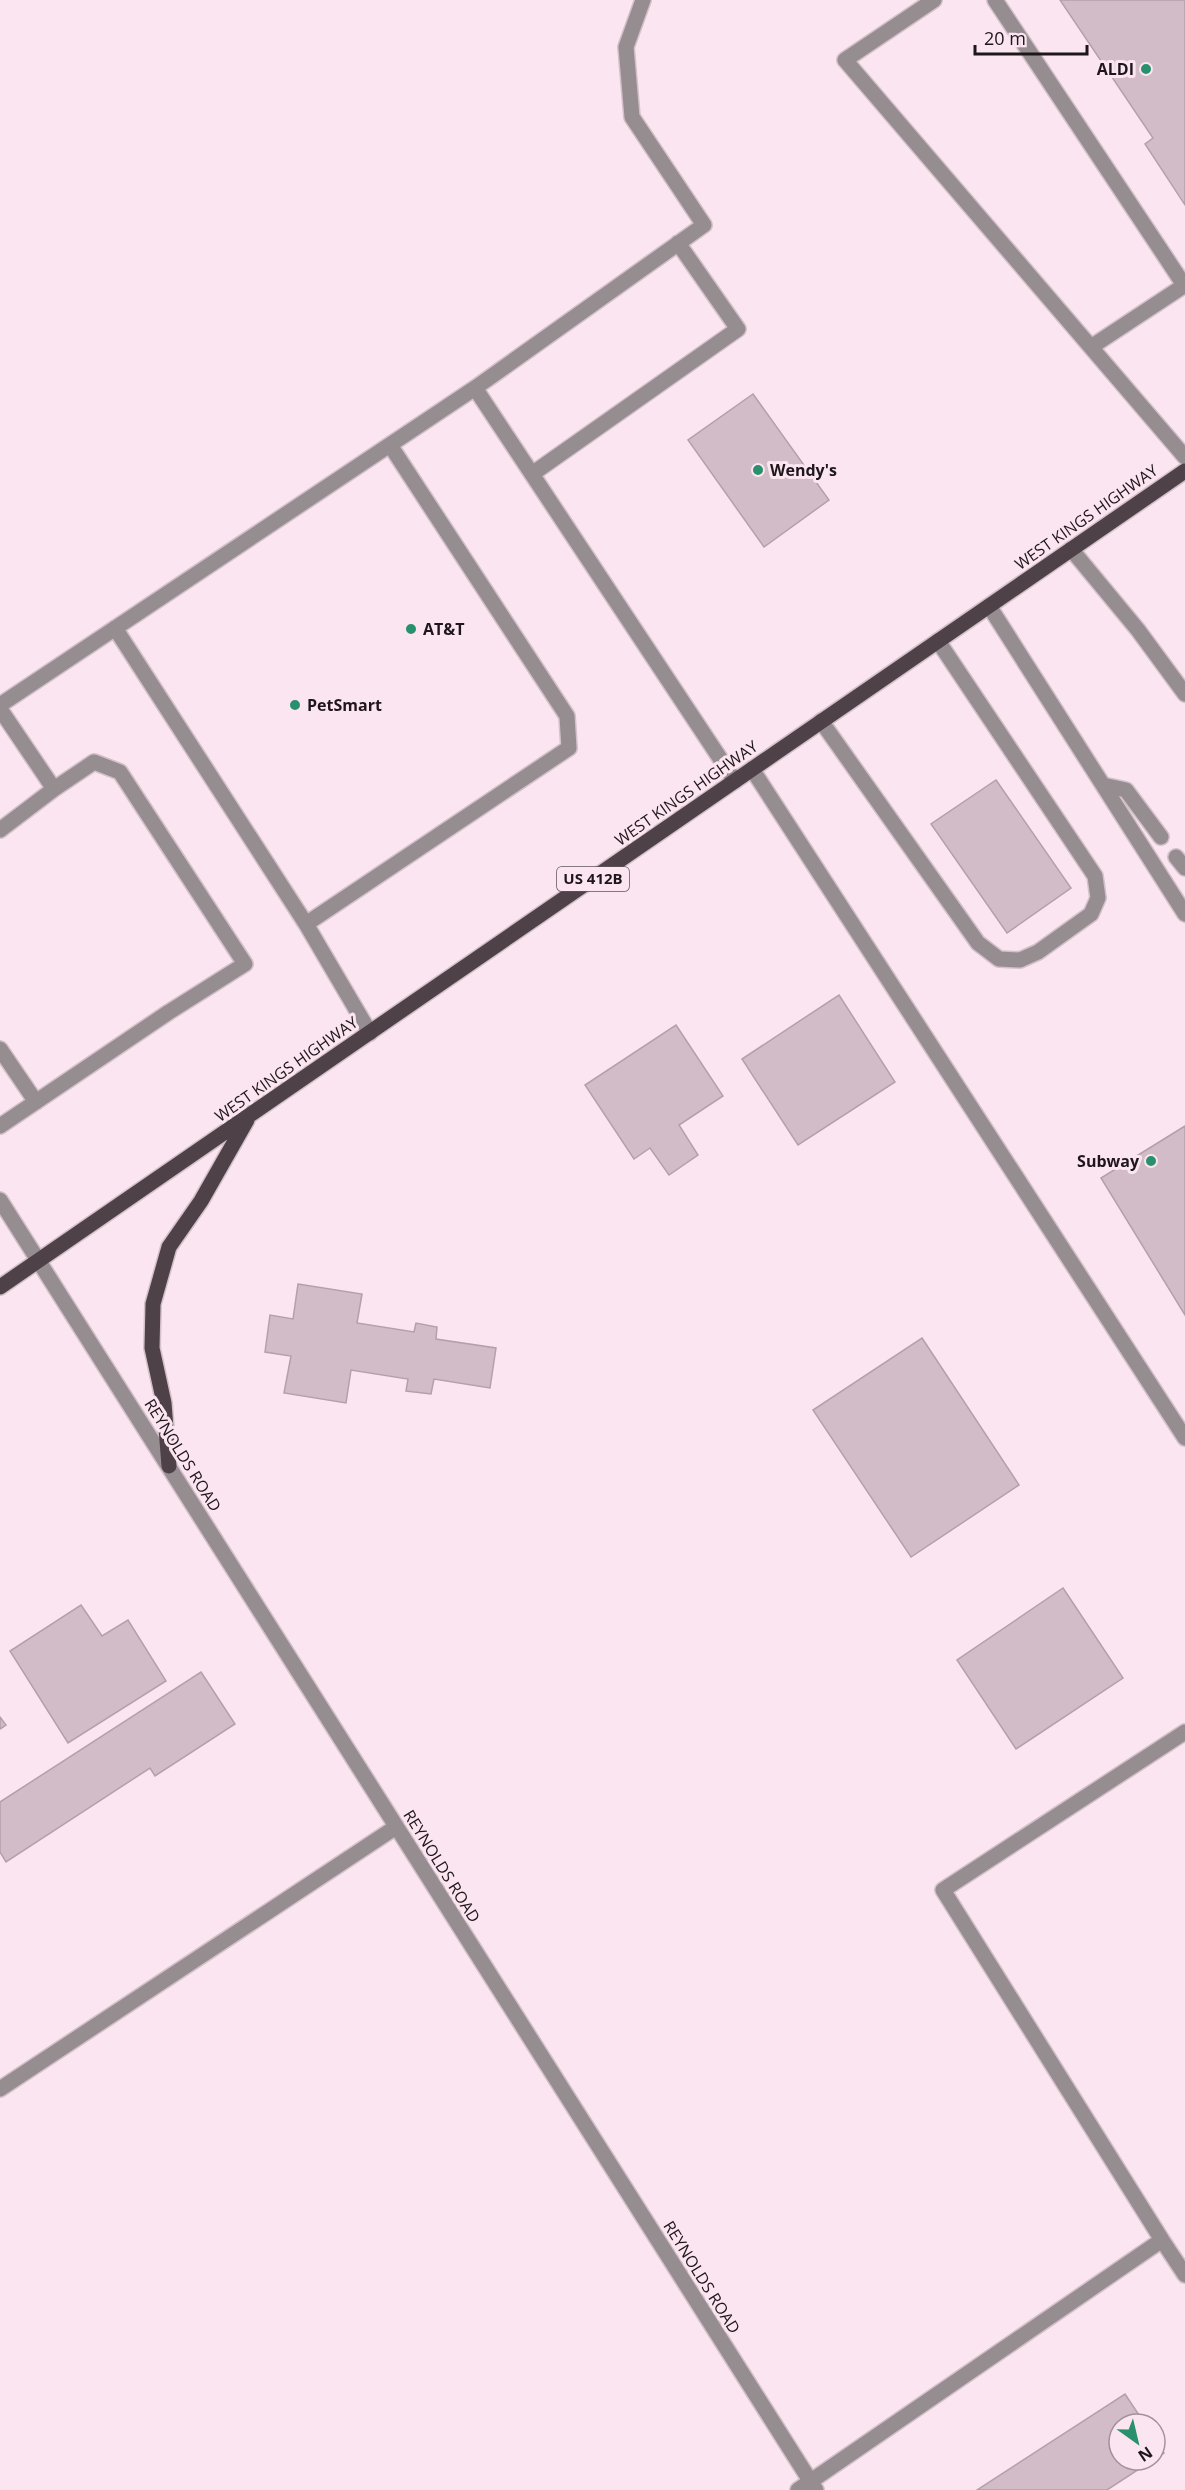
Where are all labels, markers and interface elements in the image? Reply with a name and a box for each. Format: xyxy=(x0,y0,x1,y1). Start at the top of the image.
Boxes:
scale bar xyxy=(975,18,1088,56)
text: 20 m xyxy=(984,26,1026,50)
place label: ALDI xyxy=(1097,58,1134,80)
marker: ALDI xyxy=(1139,62,1153,76)
place label: Wendy's xyxy=(770,459,837,481)
street label: WEST KINGS HIGHWAY xyxy=(1010,459,1162,575)
marker: Wendy's xyxy=(751,463,765,477)
place label: AT&T xyxy=(423,618,465,640)
marker: AT&T xyxy=(404,622,418,636)
place label: PetSmart xyxy=(307,694,382,716)
marker: PetSmart xyxy=(288,698,302,712)
street label: WEST KINGS HIGHWAY xyxy=(610,735,762,851)
road number: US 412B xyxy=(557,867,629,891)
street label: WEST KINGS HIGHWAY xyxy=(210,1011,362,1127)
place label: Subway xyxy=(1077,1150,1140,1172)
marker: Subway xyxy=(1144,1154,1158,1168)
street label: REYNOLDS ROAD xyxy=(139,1394,227,1516)
street label: REYNOLDS ROAD xyxy=(398,1805,486,1927)
street label: REYNOLDS ROAD xyxy=(658,2216,746,2338)
north arrow xyxy=(1107,2412,1167,2472)
text: N xyxy=(1134,2442,1157,2467)

